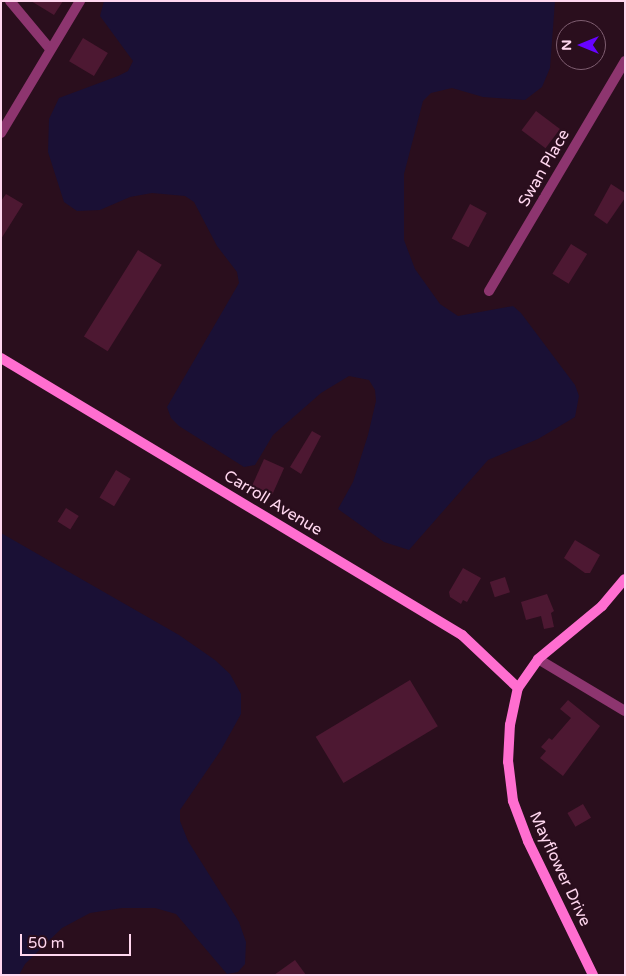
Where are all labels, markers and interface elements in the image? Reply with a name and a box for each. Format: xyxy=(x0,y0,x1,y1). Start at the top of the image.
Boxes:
north arrow xyxy=(556,20,606,70)
text: N xyxy=(558,39,575,51)
street label: Swan Place xyxy=(514,126,574,210)
street label: Carroll Avenue xyxy=(220,466,326,540)
street label: Mayflower Drive xyxy=(525,809,595,929)
scale bar xyxy=(22,924,134,956)
text: 50 m xyxy=(28,934,65,952)

